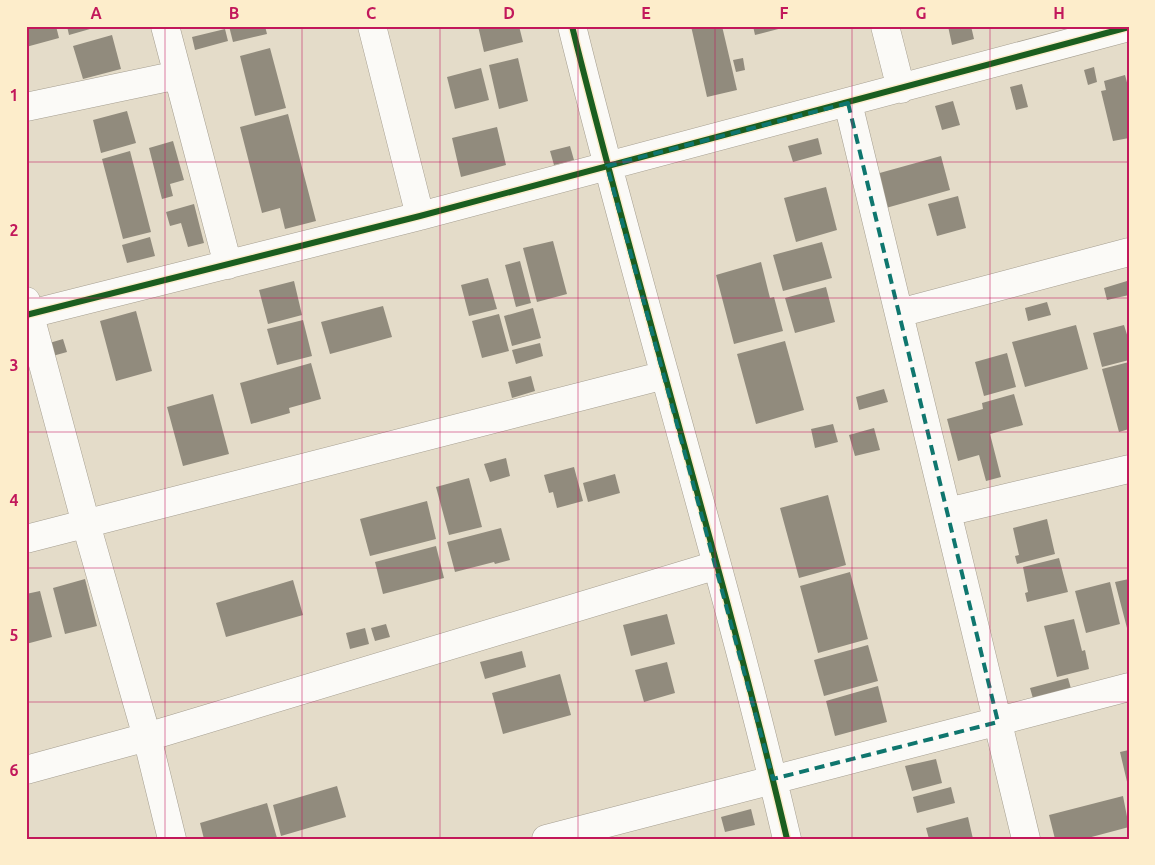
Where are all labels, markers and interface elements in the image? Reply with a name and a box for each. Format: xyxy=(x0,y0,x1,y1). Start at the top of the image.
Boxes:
text: A xyxy=(90,4,102,22)
text: B xyxy=(229,4,239,22)
text: C xyxy=(366,4,376,22)
text: D xyxy=(503,4,515,22)
text: E xyxy=(641,4,651,22)
text: F xyxy=(780,4,789,22)
text: G xyxy=(915,4,927,22)
text: H xyxy=(1053,4,1065,22)
text: 1 xyxy=(9,86,19,104)
text: 2 xyxy=(9,221,19,239)
text: 3 xyxy=(9,356,19,374)
text: 4 xyxy=(9,491,19,509)
text: 5 xyxy=(9,626,19,644)
text: 6 xyxy=(9,761,19,779)

